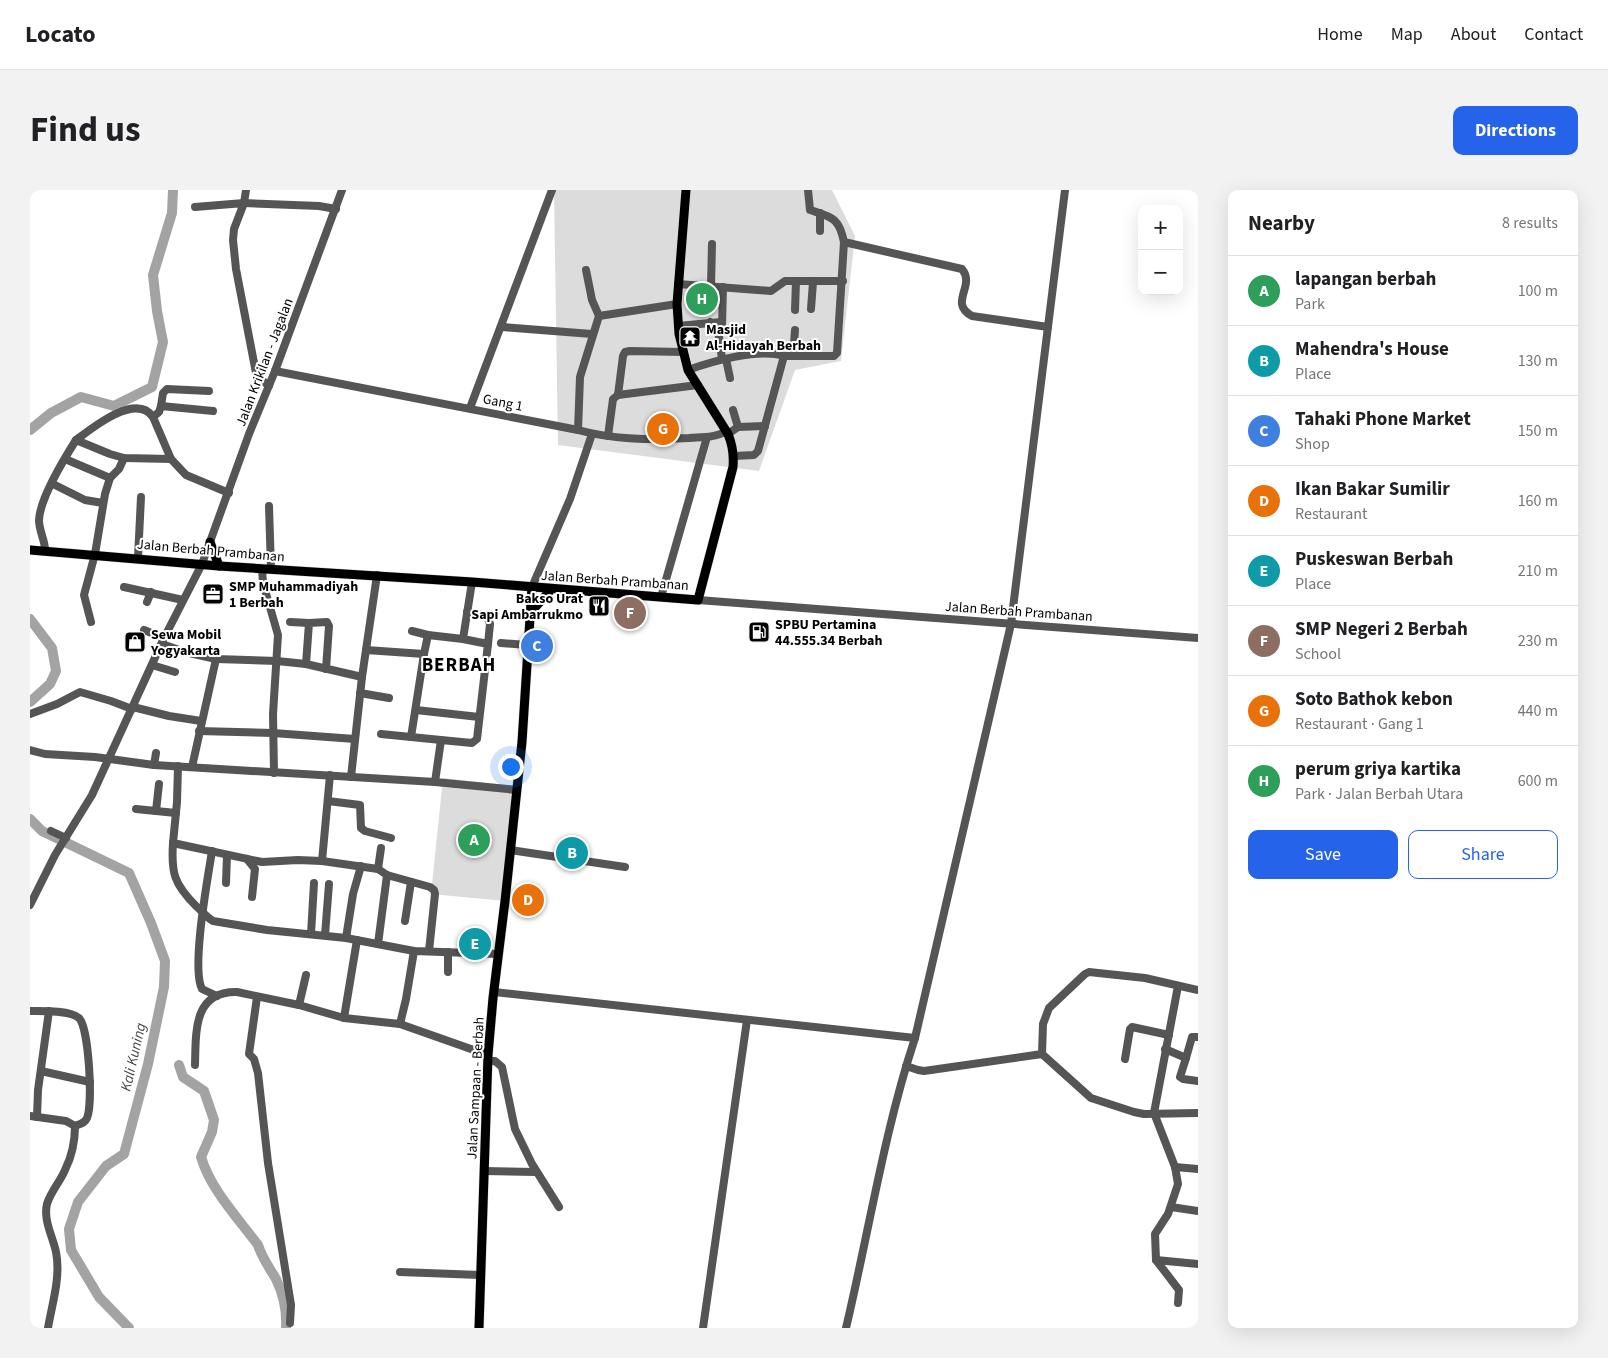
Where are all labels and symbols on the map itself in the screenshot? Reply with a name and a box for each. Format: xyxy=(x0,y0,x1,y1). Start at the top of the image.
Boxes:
pin: H xyxy=(686,280,718,318)
street label: Jalan Krikilan - Jagalan xyxy=(231,295,299,429)
place label: Masjid Al-Hidayah Berbah xyxy=(705,320,821,356)
temple icon: Masjid Al-Hidayah Berbah xyxy=(678,325,702,349)
street label: Gang 1 xyxy=(481,389,524,417)
pin: G xyxy=(647,410,679,448)
street label: Jalan Berbah Prambanan xyxy=(136,535,286,567)
street label: Jalan Berbah Prambanan xyxy=(540,566,689,596)
place label: SMP Muhammadiyah 1 Berbah xyxy=(229,577,358,613)
office icon: SMP Muhammadiyah 1 Berbah xyxy=(201,582,225,606)
place label: Bakso Urat Sapi Ambarrukmo xyxy=(471,589,584,625)
restaurant icon: Bakso Urat Sapi Ambarrukmo xyxy=(587,594,611,618)
pin: F xyxy=(614,594,646,632)
street label: Jalan Berbah Prambanan xyxy=(944,597,1093,627)
place label: SPBU Pertamina 44.555.34 Berbah xyxy=(775,615,882,651)
fuel station icon: SPBU Pertamina 44.555.34 Berbah xyxy=(747,620,771,644)
place label: Sewa Mobil Yogyakarta xyxy=(150,625,221,661)
pin: C xyxy=(521,627,553,665)
shop icon: Sewa Mobil Yogyakarta xyxy=(123,630,147,654)
district label: BERBAH xyxy=(422,652,496,679)
your location xyxy=(498,754,524,780)
pin: A xyxy=(458,821,490,859)
pin: B xyxy=(556,834,588,872)
pin: D xyxy=(512,881,544,919)
pin: E xyxy=(459,925,491,963)
street label: Jalan Sampaan - Berbah xyxy=(462,1016,490,1160)
water label: Kali Kuning xyxy=(115,1021,152,1093)

